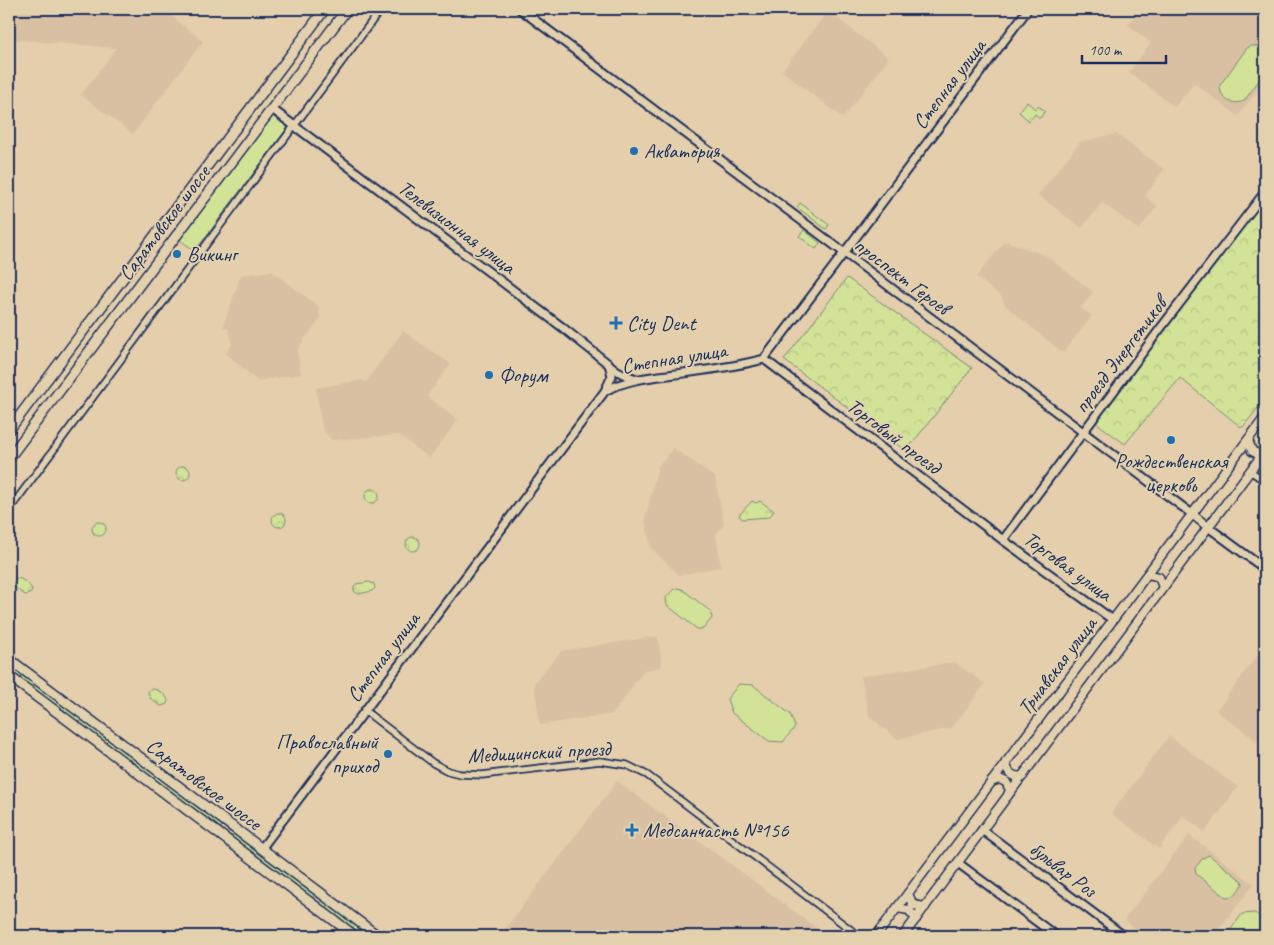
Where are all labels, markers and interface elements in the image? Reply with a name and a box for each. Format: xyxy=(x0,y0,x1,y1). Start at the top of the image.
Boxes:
street label: Степная улица xyxy=(907,32,993,134)
scale bar xyxy=(1082,32,1165,64)
text: 100 m xyxy=(1089,41,1123,60)
place label: Акватория xyxy=(644,138,721,164)
marker: Акватория xyxy=(628,145,640,157)
street label: Саратовское шоссе xyxy=(112,159,217,286)
street label: Телевизионная улица xyxy=(393,174,522,281)
street label: проспект Героев xyxy=(849,232,958,323)
place label: Викинг xyxy=(187,241,240,267)
marker: Викинг xyxy=(171,248,183,260)
street label: проезд Энергетиков xyxy=(1068,288,1175,418)
place label: City Dent xyxy=(627,310,697,336)
marker: City Dent xyxy=(609,316,623,330)
street label: Степная улица xyxy=(620,336,731,379)
place label: Форум xyxy=(499,362,549,388)
marker: Форум xyxy=(483,369,495,381)
street label: Торговый проезд xyxy=(842,392,948,481)
marker: Рождественская церковь xyxy=(1165,434,1177,446)
place label: Рождественская церковь xyxy=(1115,448,1229,498)
street label: Торговая улица xyxy=(1019,525,1119,608)
street label: Степная улица xyxy=(341,605,427,707)
street label: Трнавская улица xyxy=(1012,610,1104,720)
place label: Православный приход xyxy=(276,729,381,779)
street label: Саратовское шоссе xyxy=(141,732,268,837)
street label: Медицинский проезд xyxy=(467,735,614,769)
marker: Православный приход xyxy=(382,748,394,760)
place label: Медсанчасть №156 xyxy=(643,817,789,843)
marker: Медсанчасть №156 xyxy=(625,823,639,837)
street label: бульвар Роз xyxy=(1025,836,1103,904)

